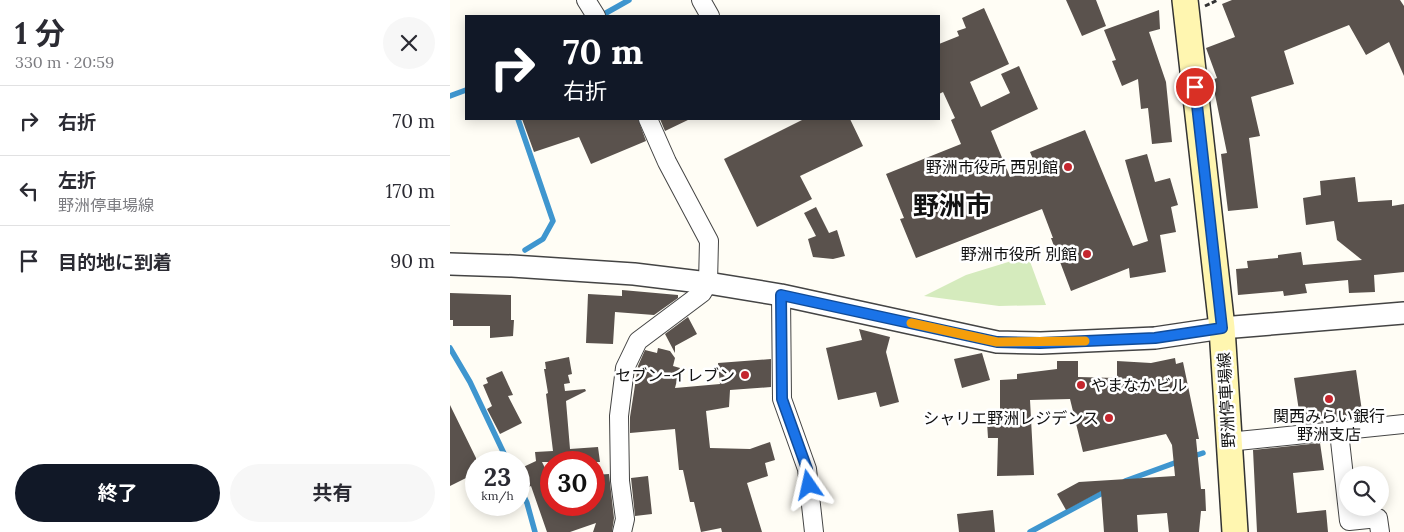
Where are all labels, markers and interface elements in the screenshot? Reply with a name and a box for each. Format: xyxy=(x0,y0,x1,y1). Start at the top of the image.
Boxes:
text: 1 分 xyxy=(15,14,65,52)
button: close xyxy=(383,17,435,69)
text: 70 m xyxy=(563,29,643,74)
icon: right xyxy=(480,35,545,100)
text: 330 m · 20:59 xyxy=(15,52,114,72)
pin xyxy=(1174,66,1216,108)
icon: arrive xyxy=(1181,73,1209,101)
text: 右折 xyxy=(563,77,607,105)
icon: right xyxy=(15,107,43,135)
text: 70 m xyxy=(392,109,435,133)
text: 右折 xyxy=(58,110,96,134)
place label: 野洲市役所 西別館 xyxy=(926,157,1058,177)
marker: 野洲市役所 西別館 xyxy=(1062,161,1074,173)
text: 左折 xyxy=(58,168,96,192)
icon: left xyxy=(15,177,43,205)
text: 170 m xyxy=(386,179,435,203)
district label: 野洲市 xyxy=(913,189,991,222)
text: 野洲停車場線 xyxy=(58,195,154,215)
place label: 野洲市役所 別館 xyxy=(961,244,1077,264)
icon: arrive xyxy=(15,247,43,275)
marker: 野洲市役所 別館 xyxy=(1081,248,1093,260)
text: 90 m xyxy=(390,249,435,273)
text: 目的地に到着 xyxy=(58,250,172,274)
street label: 野洲停車場線 xyxy=(1214,352,1238,448)
place label: セブン-イレブン xyxy=(615,365,735,385)
marker: セブン-イレブン xyxy=(739,369,751,381)
place label: やまなかビル xyxy=(1091,375,1187,395)
marker: やまなかビル xyxy=(1075,379,1087,391)
marker: 関西みらい銀行 野洲支店 xyxy=(1323,393,1335,405)
place label: 関西みらい銀行 野洲支店 xyxy=(1273,406,1385,444)
place label: シャリエ野洲レジデンス xyxy=(923,408,1099,428)
marker: シャリエ野洲レジデンス xyxy=(1103,412,1115,424)
speed limit sign: 30 xyxy=(540,451,605,516)
position arrow xyxy=(782,458,834,510)
text: 23 xyxy=(484,461,511,493)
button: 終了 xyxy=(15,464,220,522)
button: 共有 xyxy=(230,464,435,522)
map controls xyxy=(1339,466,1389,516)
button: search xyxy=(1339,466,1389,516)
text: km/h xyxy=(481,488,514,503)

